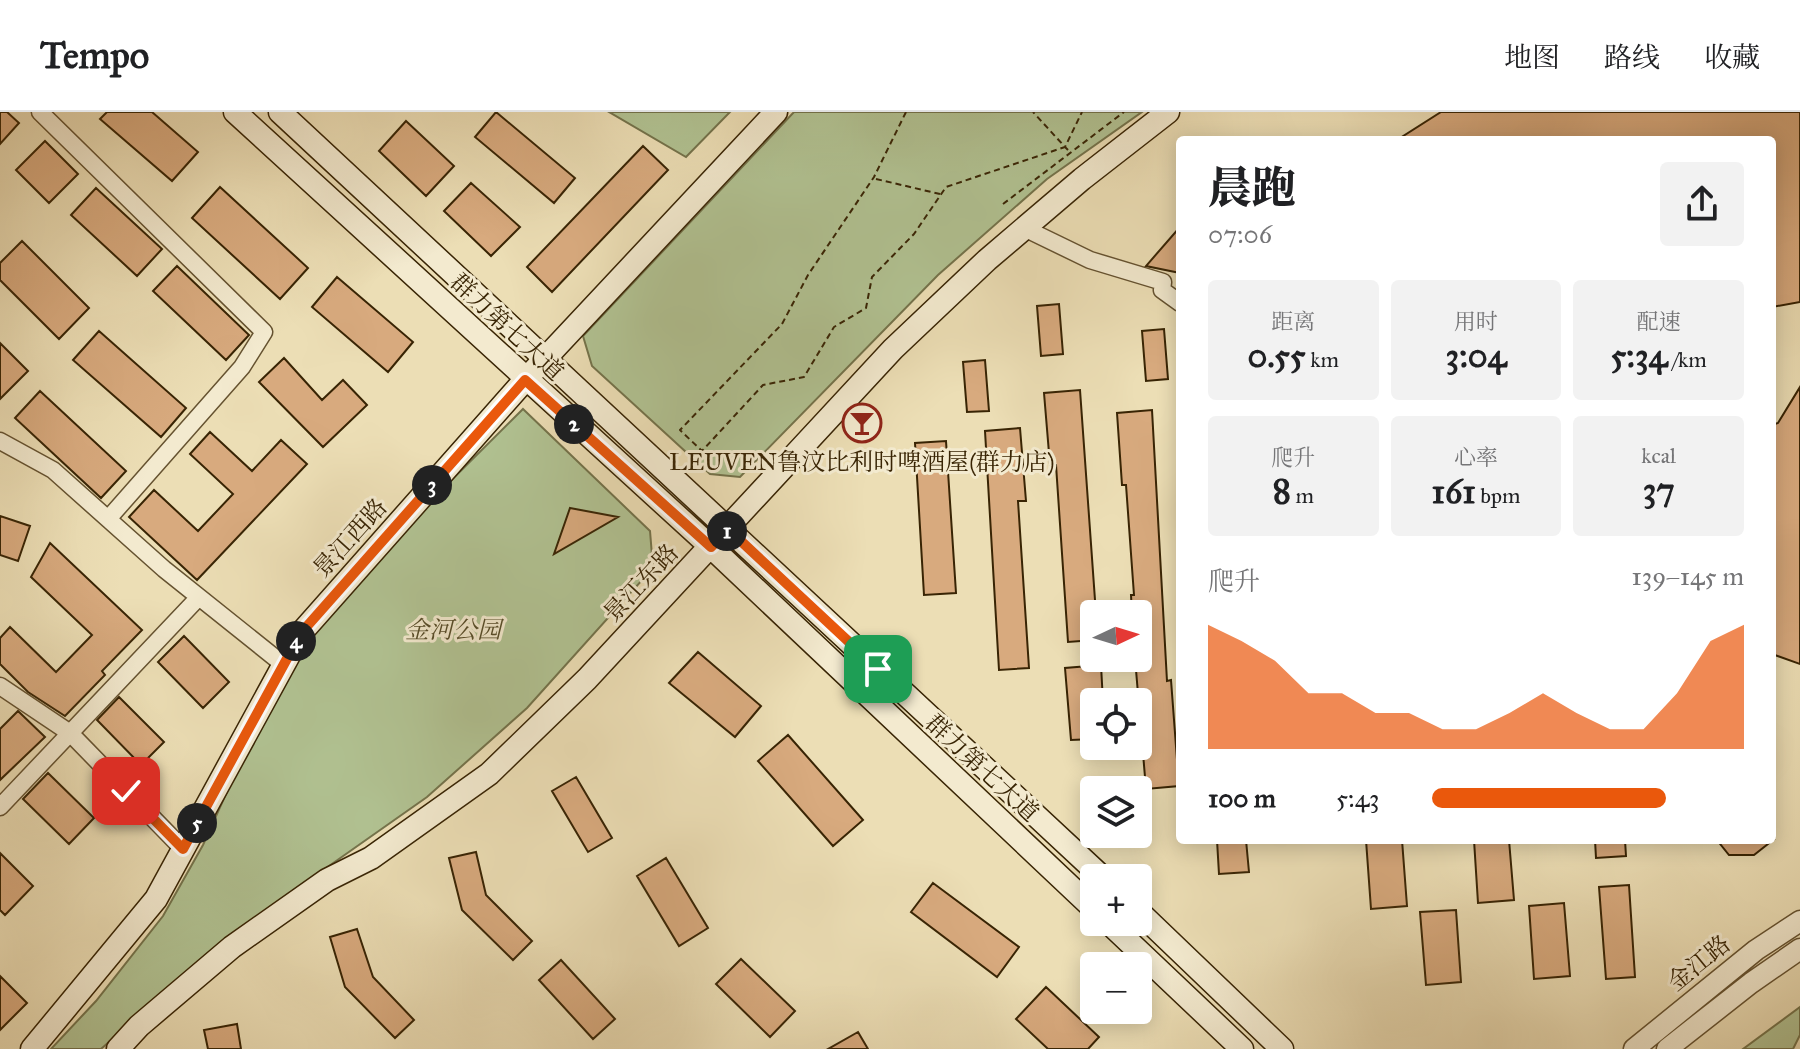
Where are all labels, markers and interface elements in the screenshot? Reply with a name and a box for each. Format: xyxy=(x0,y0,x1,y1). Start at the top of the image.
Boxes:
text: Tempo xyxy=(40,32,149,78)
text: 地图 xyxy=(1504,40,1560,75)
text: 路线 xyxy=(1604,40,1660,75)
text: 收藏 xyxy=(1704,40,1760,75)
text: 晨跑 xyxy=(1208,161,1296,215)
button: share xyxy=(1660,162,1744,246)
text: 07:06 xyxy=(1208,218,1272,250)
street label: 群力第七大道 xyxy=(444,267,570,387)
text: 距离 xyxy=(1271,308,1315,335)
text: 用时 xyxy=(1454,308,1498,335)
text: 配速 xyxy=(1637,308,1681,335)
text: 0.55 xyxy=(1248,335,1306,376)
text: 3:04 xyxy=(1446,335,1506,376)
text: 5:34 xyxy=(1611,335,1667,376)
text: km xyxy=(1306,346,1339,373)
text: /km xyxy=(1667,346,1707,373)
bar icon: LEUVEN鲁汶比利时啤酒屋(群力店) xyxy=(841,402,883,444)
pin: 2 xyxy=(554,404,594,444)
text: 2 xyxy=(569,410,579,437)
text: kcal xyxy=(1641,442,1676,469)
text: 爬升 xyxy=(1271,444,1315,471)
text: 心率 xyxy=(1454,444,1498,471)
place label: LEUVEN鲁汶比利时啤酒屋(群力店) xyxy=(669,447,1055,477)
pin: 3 xyxy=(412,465,452,505)
text: 37 xyxy=(1643,469,1675,510)
text: 3 xyxy=(428,471,436,498)
text: 8 xyxy=(1273,471,1291,512)
text: 161 xyxy=(1432,471,1476,512)
text: m xyxy=(1291,482,1314,509)
text: bpm xyxy=(1476,482,1520,509)
street label: 景江西路 xyxy=(307,492,393,584)
pin: 1 xyxy=(707,511,747,551)
text: 1 xyxy=(723,517,731,544)
street label: 景江东路 xyxy=(597,538,685,628)
text: 139–145 m xyxy=(1631,560,1744,592)
text: 爬升 xyxy=(1208,565,1260,597)
north arrow xyxy=(1080,600,1152,672)
map controls xyxy=(1080,600,1152,1024)
park label: 金河公园 xyxy=(405,615,505,645)
pin: 4 xyxy=(276,621,316,661)
text: 4 xyxy=(290,627,302,654)
pin xyxy=(844,635,912,703)
icon: arrive xyxy=(856,647,900,691)
button: locate xyxy=(1080,688,1152,760)
street label: 群力第七大道 xyxy=(919,708,1045,828)
pin xyxy=(92,757,160,825)
icon: check xyxy=(104,769,148,813)
button: layers xyxy=(1080,776,1152,848)
text: 100 m xyxy=(1208,782,1276,814)
text: 5:43 xyxy=(1336,782,1380,814)
pin: 5 xyxy=(177,803,217,843)
text: 5 xyxy=(192,809,202,836)
button: + xyxy=(1080,864,1152,936)
street label: 金江路 xyxy=(1662,929,1736,997)
button: − xyxy=(1080,952,1152,1024)

